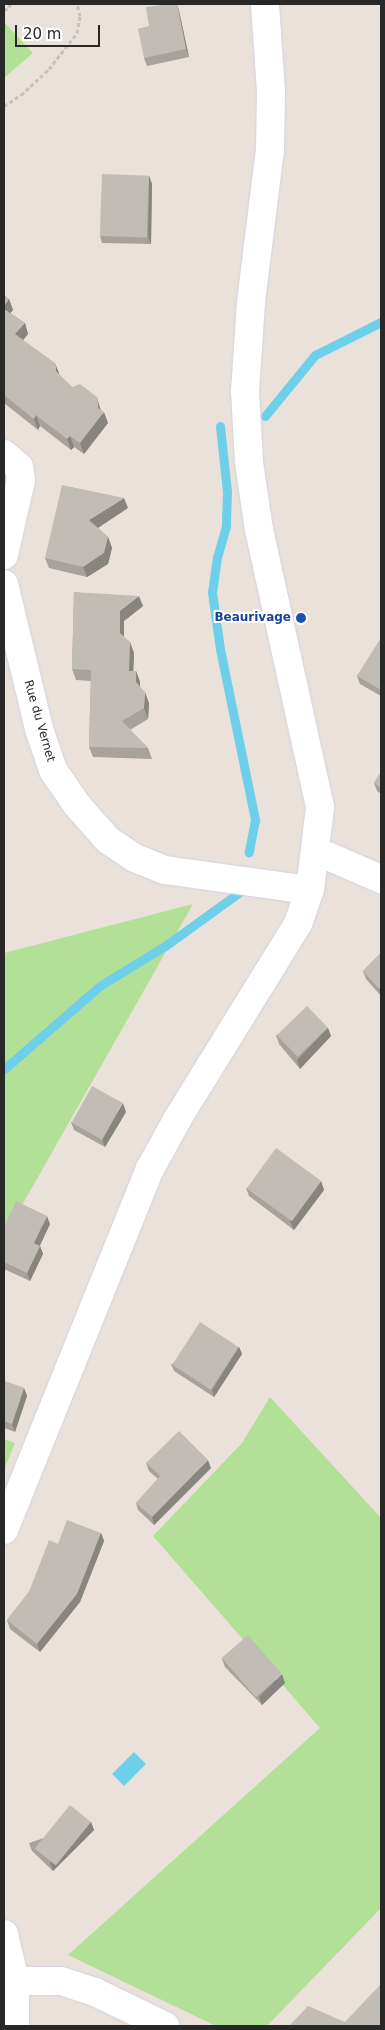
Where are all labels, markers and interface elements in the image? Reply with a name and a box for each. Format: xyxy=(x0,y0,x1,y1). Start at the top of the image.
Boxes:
scale bar xyxy=(18,15,102,47)
text: 20 m xyxy=(23,25,61,43)
place label: Beaurivage xyxy=(214,611,291,625)
marker: Beaurivage xyxy=(295,612,307,624)
street label: Rue du Vernet xyxy=(20,678,58,764)

